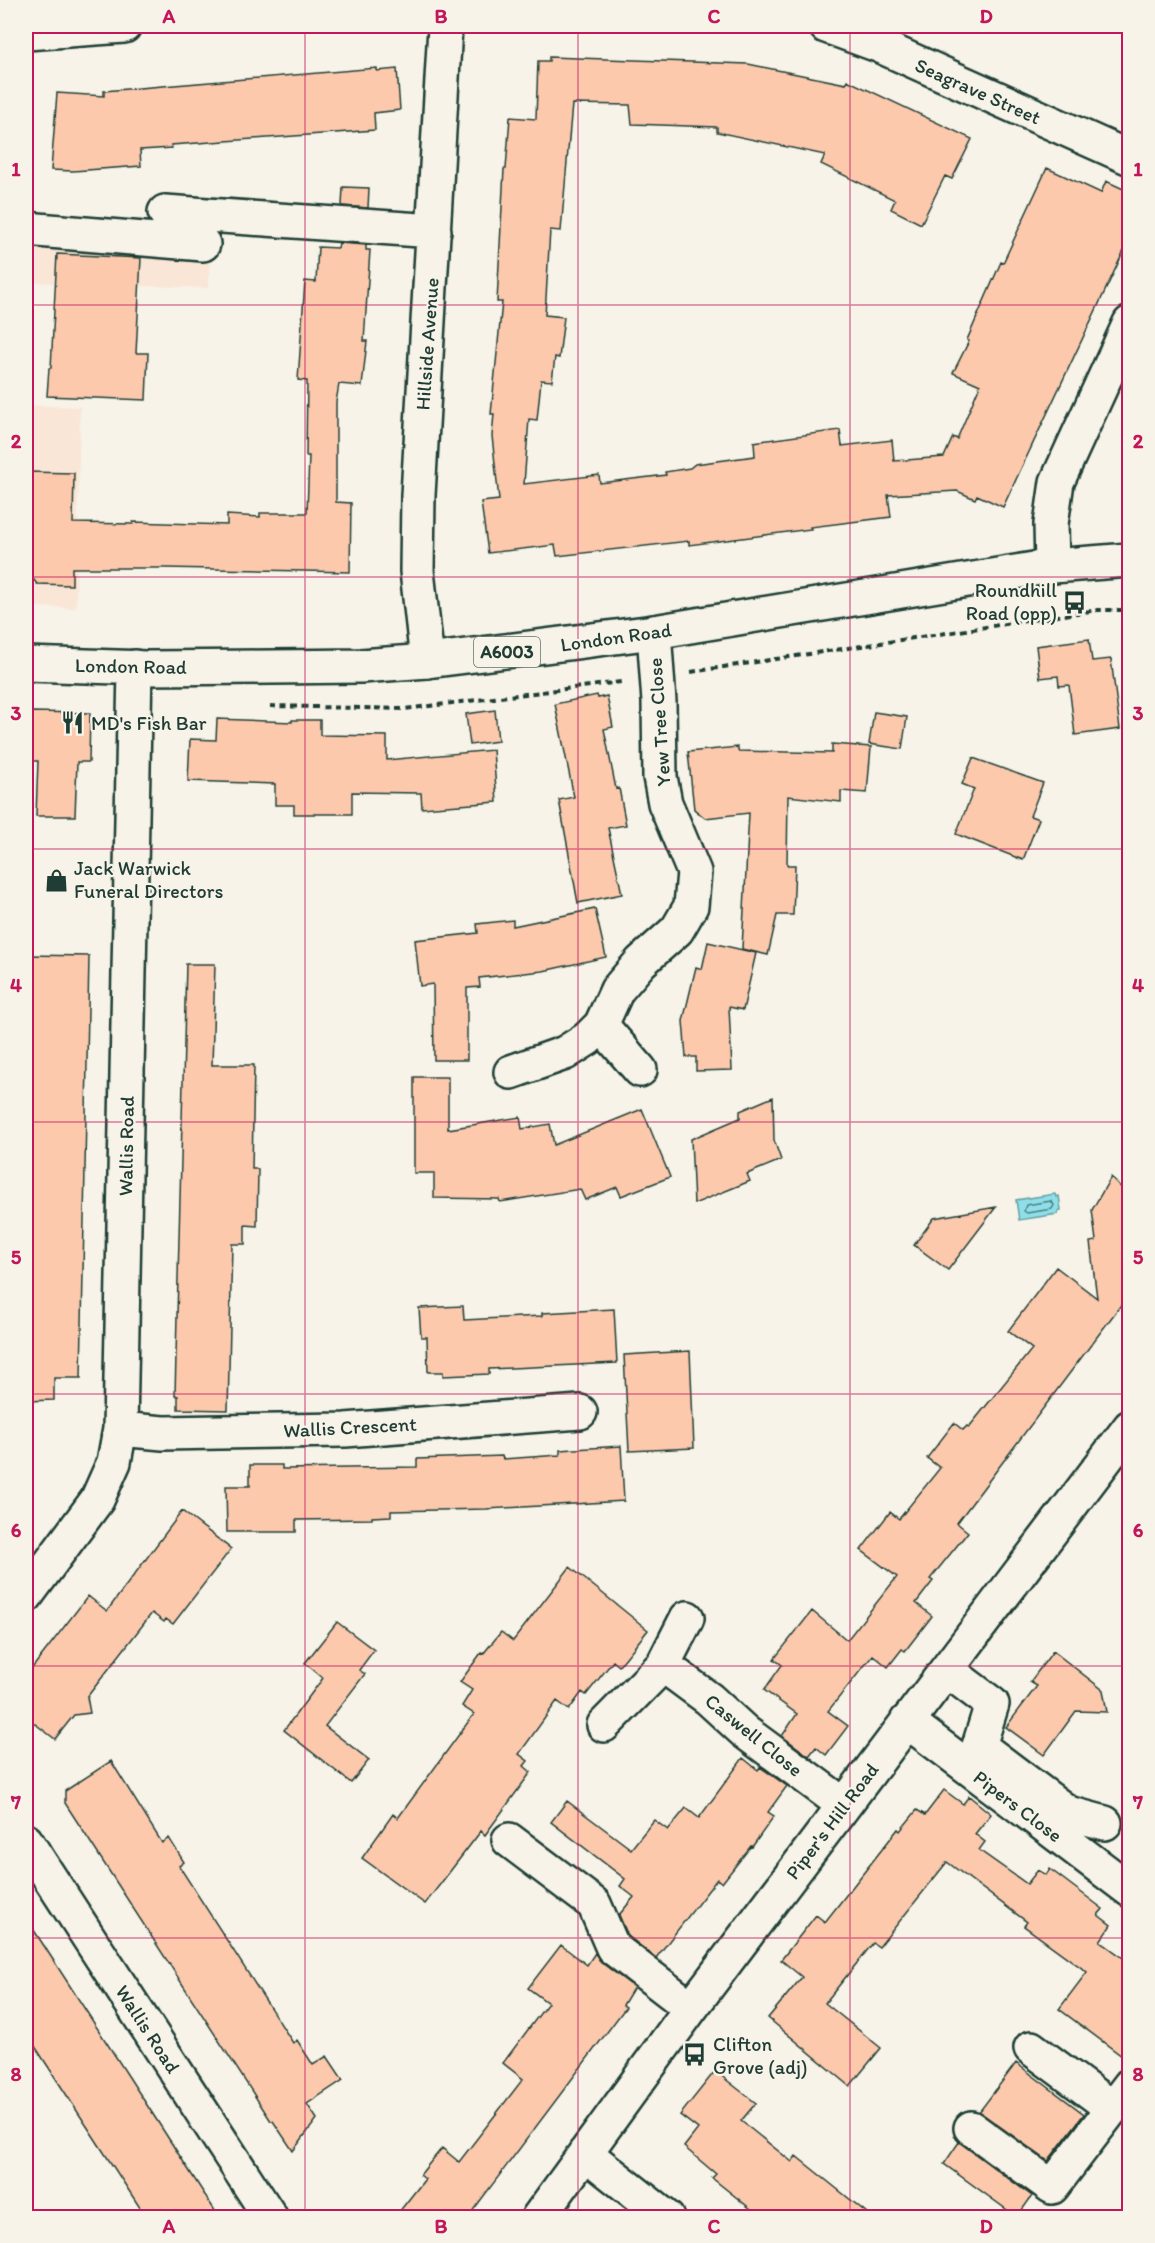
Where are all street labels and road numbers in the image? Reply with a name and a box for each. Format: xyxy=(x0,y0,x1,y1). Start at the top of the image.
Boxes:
street label: Seagrave Street xyxy=(911,53,1045,129)
street label: Hillside Avenue xyxy=(410,277,444,411)
street label: London Road xyxy=(559,617,673,657)
road number: A6003 xyxy=(474,637,540,667)
street label: London Road xyxy=(75,653,187,679)
street label: Yew Tree Close xyxy=(643,657,675,787)
street label: Wallis Road xyxy=(113,1096,139,1196)
street label: Wallis Crescent xyxy=(283,1411,418,1442)
street label: Caswell Close xyxy=(700,1688,808,1782)
street label: Piper's Hill Road xyxy=(780,1758,884,1884)
street label: Pipers Close xyxy=(969,1765,1067,1847)
street label: Wallis Road xyxy=(111,1980,185,2078)

